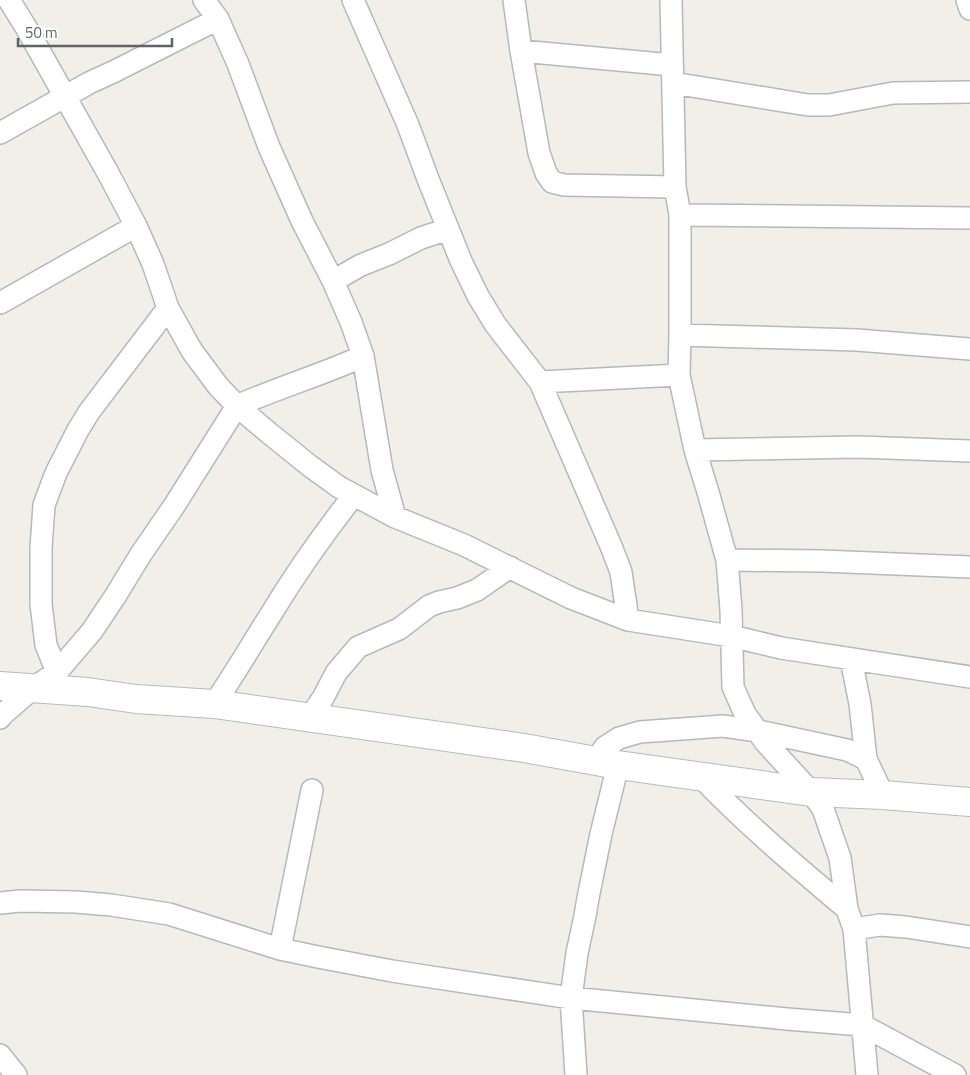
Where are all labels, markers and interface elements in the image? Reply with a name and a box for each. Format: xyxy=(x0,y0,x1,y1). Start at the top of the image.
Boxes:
scale bar xyxy=(18,15,171,47)
text: 50 m xyxy=(25,21,58,44)

